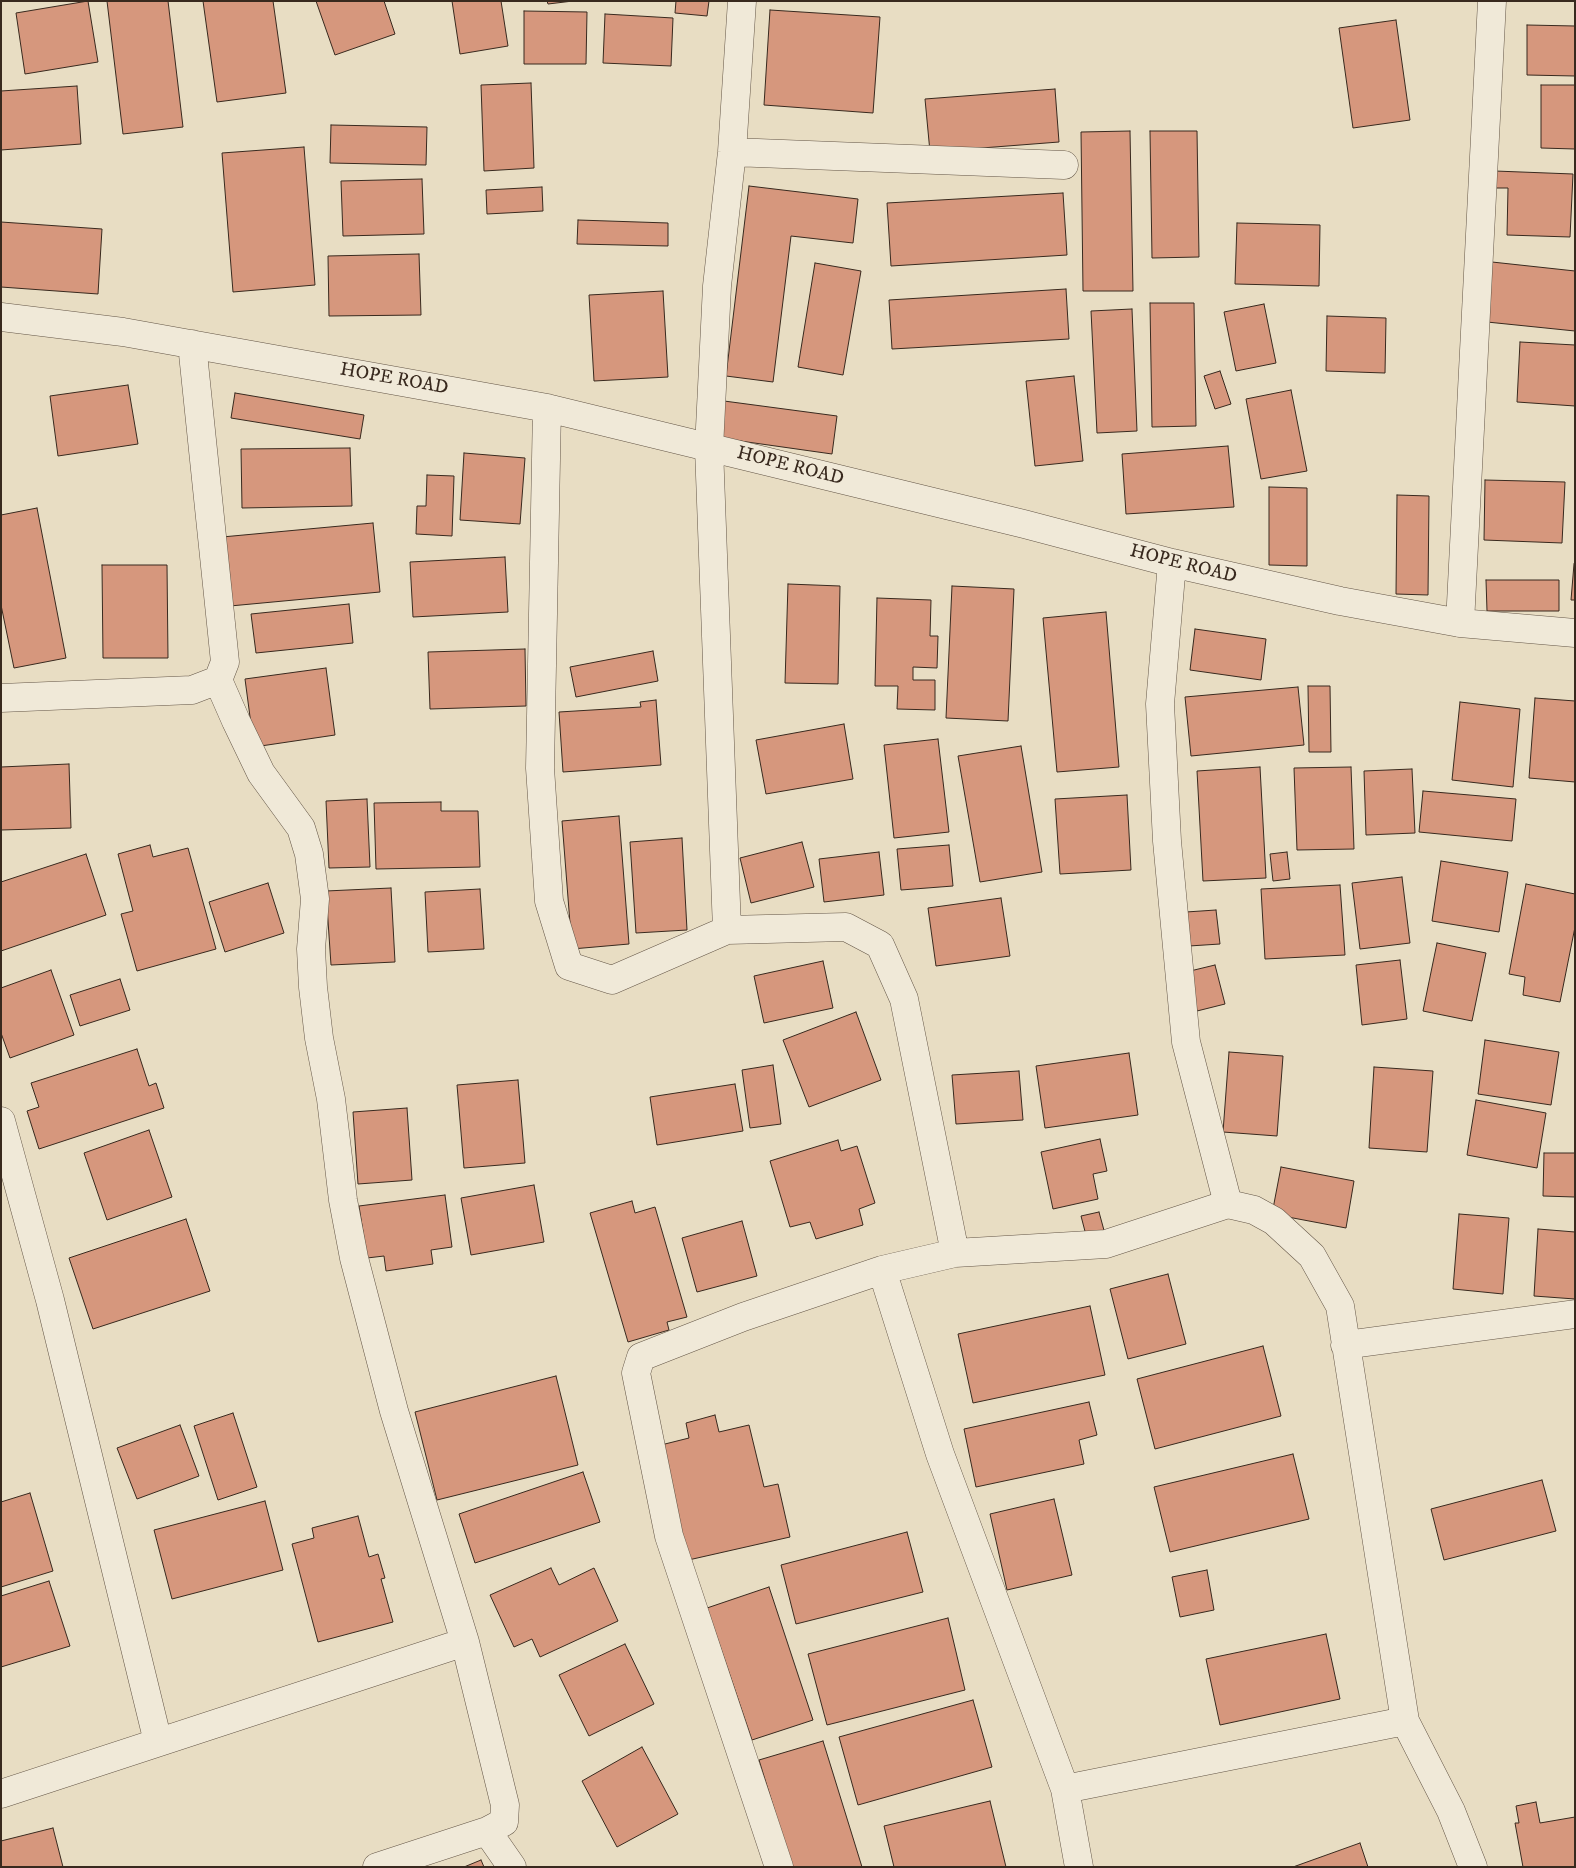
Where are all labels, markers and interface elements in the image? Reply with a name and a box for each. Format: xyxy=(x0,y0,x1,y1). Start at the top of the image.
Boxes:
street label: HOPE ROAD xyxy=(338,359,450,401)
street label: HOPE ROAD xyxy=(734,443,846,491)
street label: HOPE ROAD xyxy=(1127,541,1239,589)

